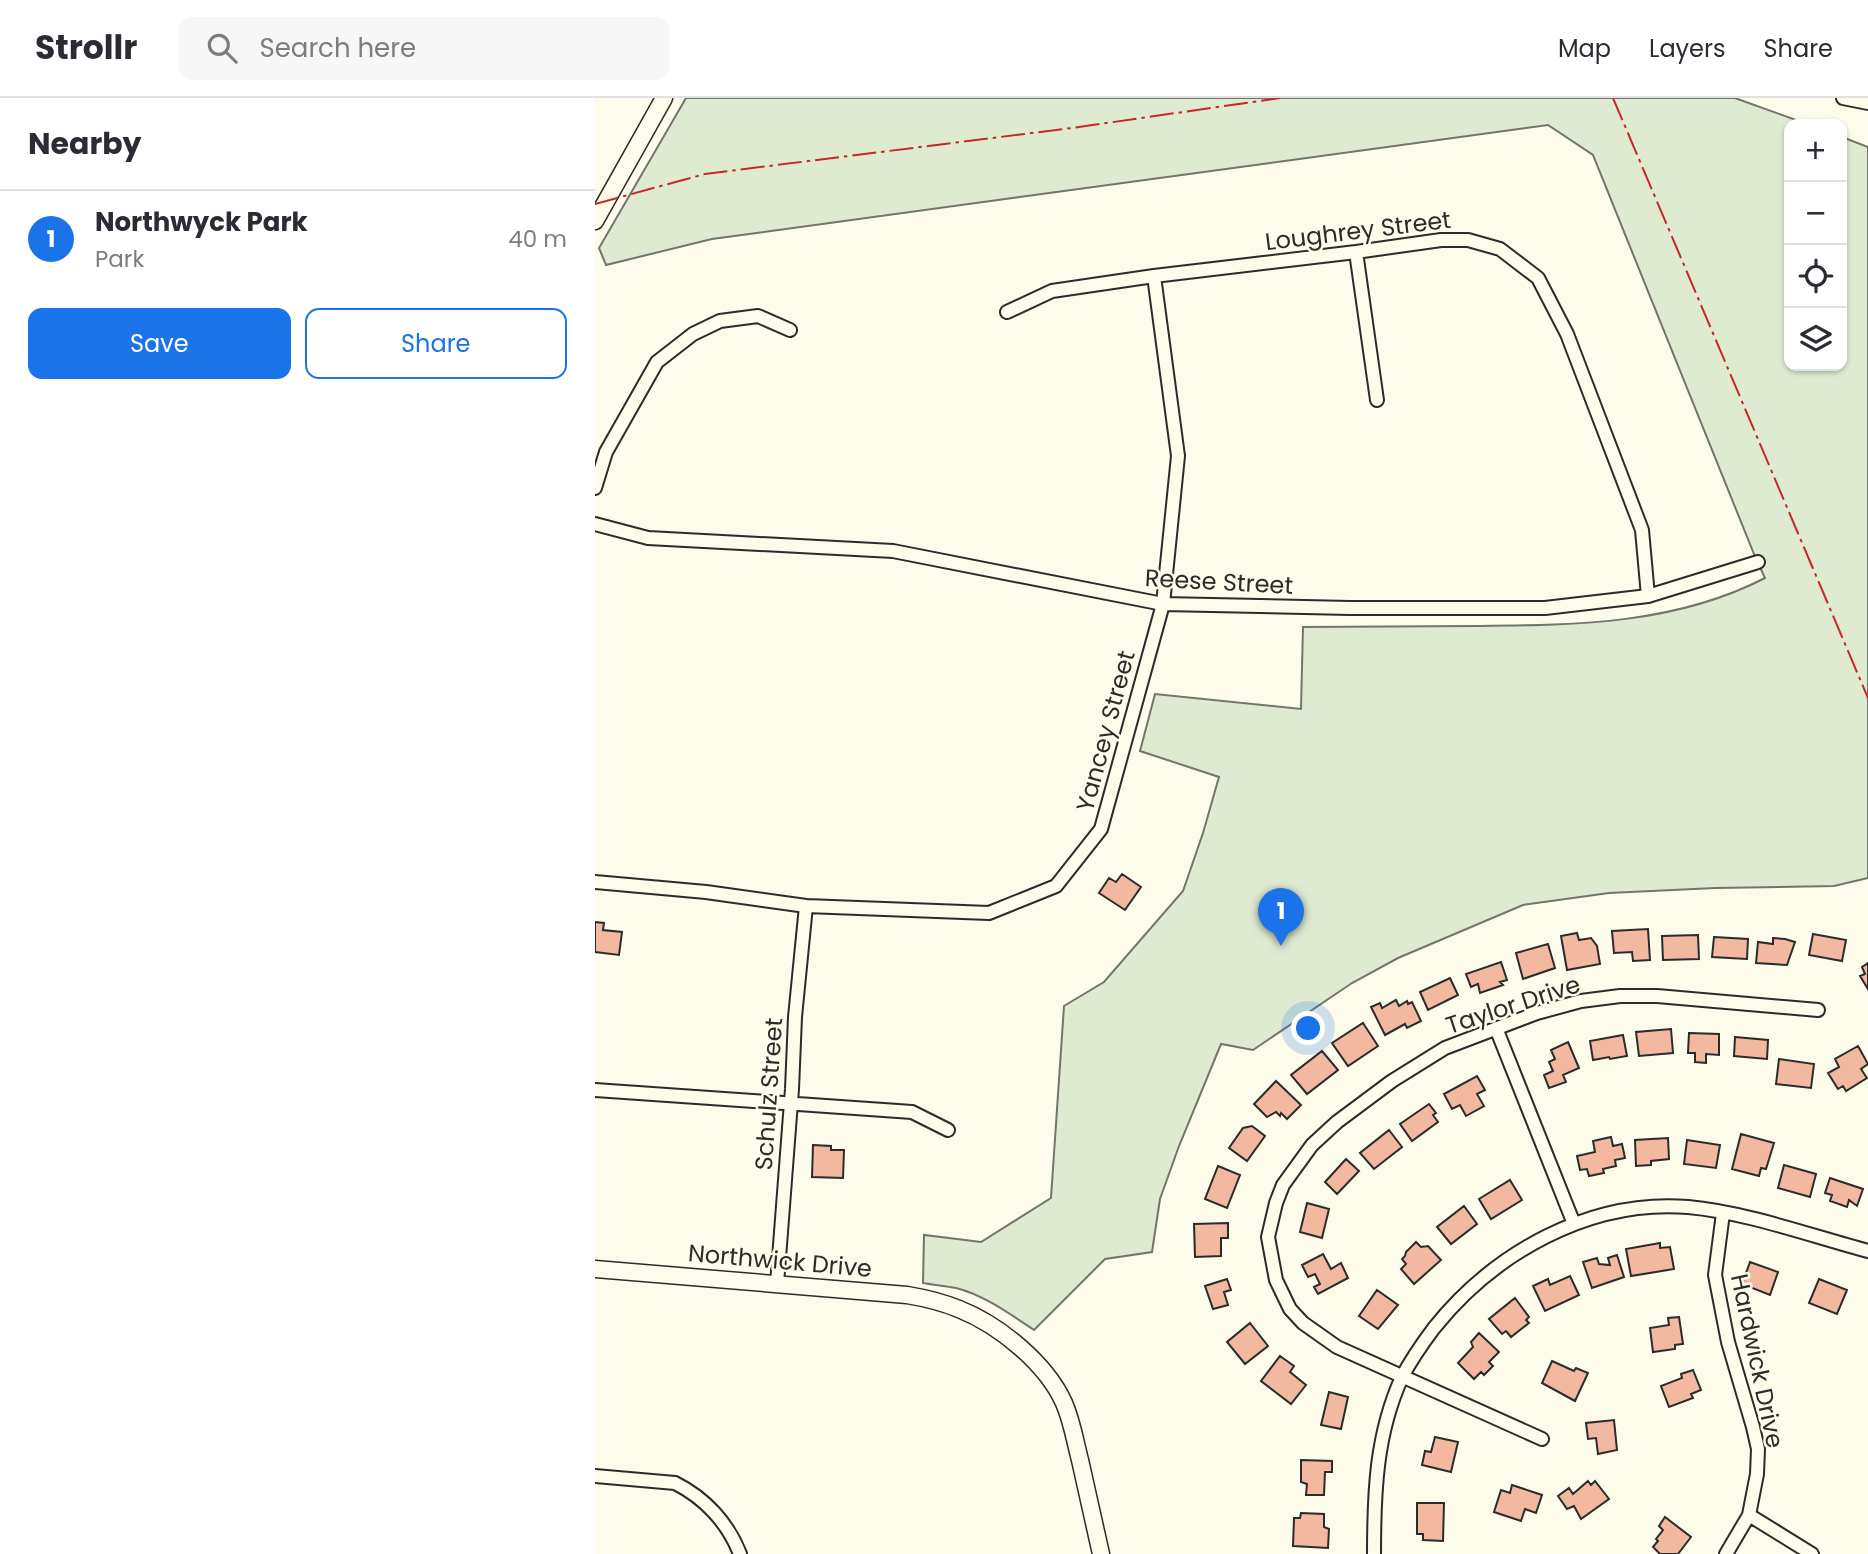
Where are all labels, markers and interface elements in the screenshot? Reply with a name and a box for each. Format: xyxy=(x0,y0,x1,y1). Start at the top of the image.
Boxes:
search box xyxy=(179,17,669,80)
text: Strollr xyxy=(35,24,137,71)
icon: search xyxy=(203,29,241,67)
text: Search here xyxy=(259,30,416,66)
text: Map xyxy=(1558,32,1611,65)
text: Layers xyxy=(1649,32,1725,65)
text: Share xyxy=(1763,32,1833,65)
map controls xyxy=(1784,119,1847,371)
button: + xyxy=(1784,119,1847,182)
text: Nearby xyxy=(28,122,142,165)
button: − xyxy=(1784,182,1847,245)
street label: Loughrey Street xyxy=(1263,203,1453,258)
text: Northwyck Park xyxy=(95,204,308,240)
text: 1 xyxy=(47,223,55,255)
text: 40 m xyxy=(508,223,567,255)
text: Park xyxy=(95,243,144,275)
button: locate xyxy=(1784,245,1847,308)
button: Save xyxy=(28,308,291,379)
button: Share xyxy=(305,308,567,379)
button: layers xyxy=(1784,308,1847,371)
street label: Reese Street xyxy=(1144,561,1294,602)
street label: Yancey Street xyxy=(1068,647,1143,815)
pin: 1 xyxy=(1258,888,1304,946)
street label: Taylor Drive xyxy=(1441,967,1584,1042)
your location xyxy=(1291,1011,1325,1045)
street label: Schulz Street xyxy=(747,1017,790,1171)
street label: Northwick Drive xyxy=(687,1236,873,1285)
street label: Hardwick Drive xyxy=(1723,1271,1792,1451)

